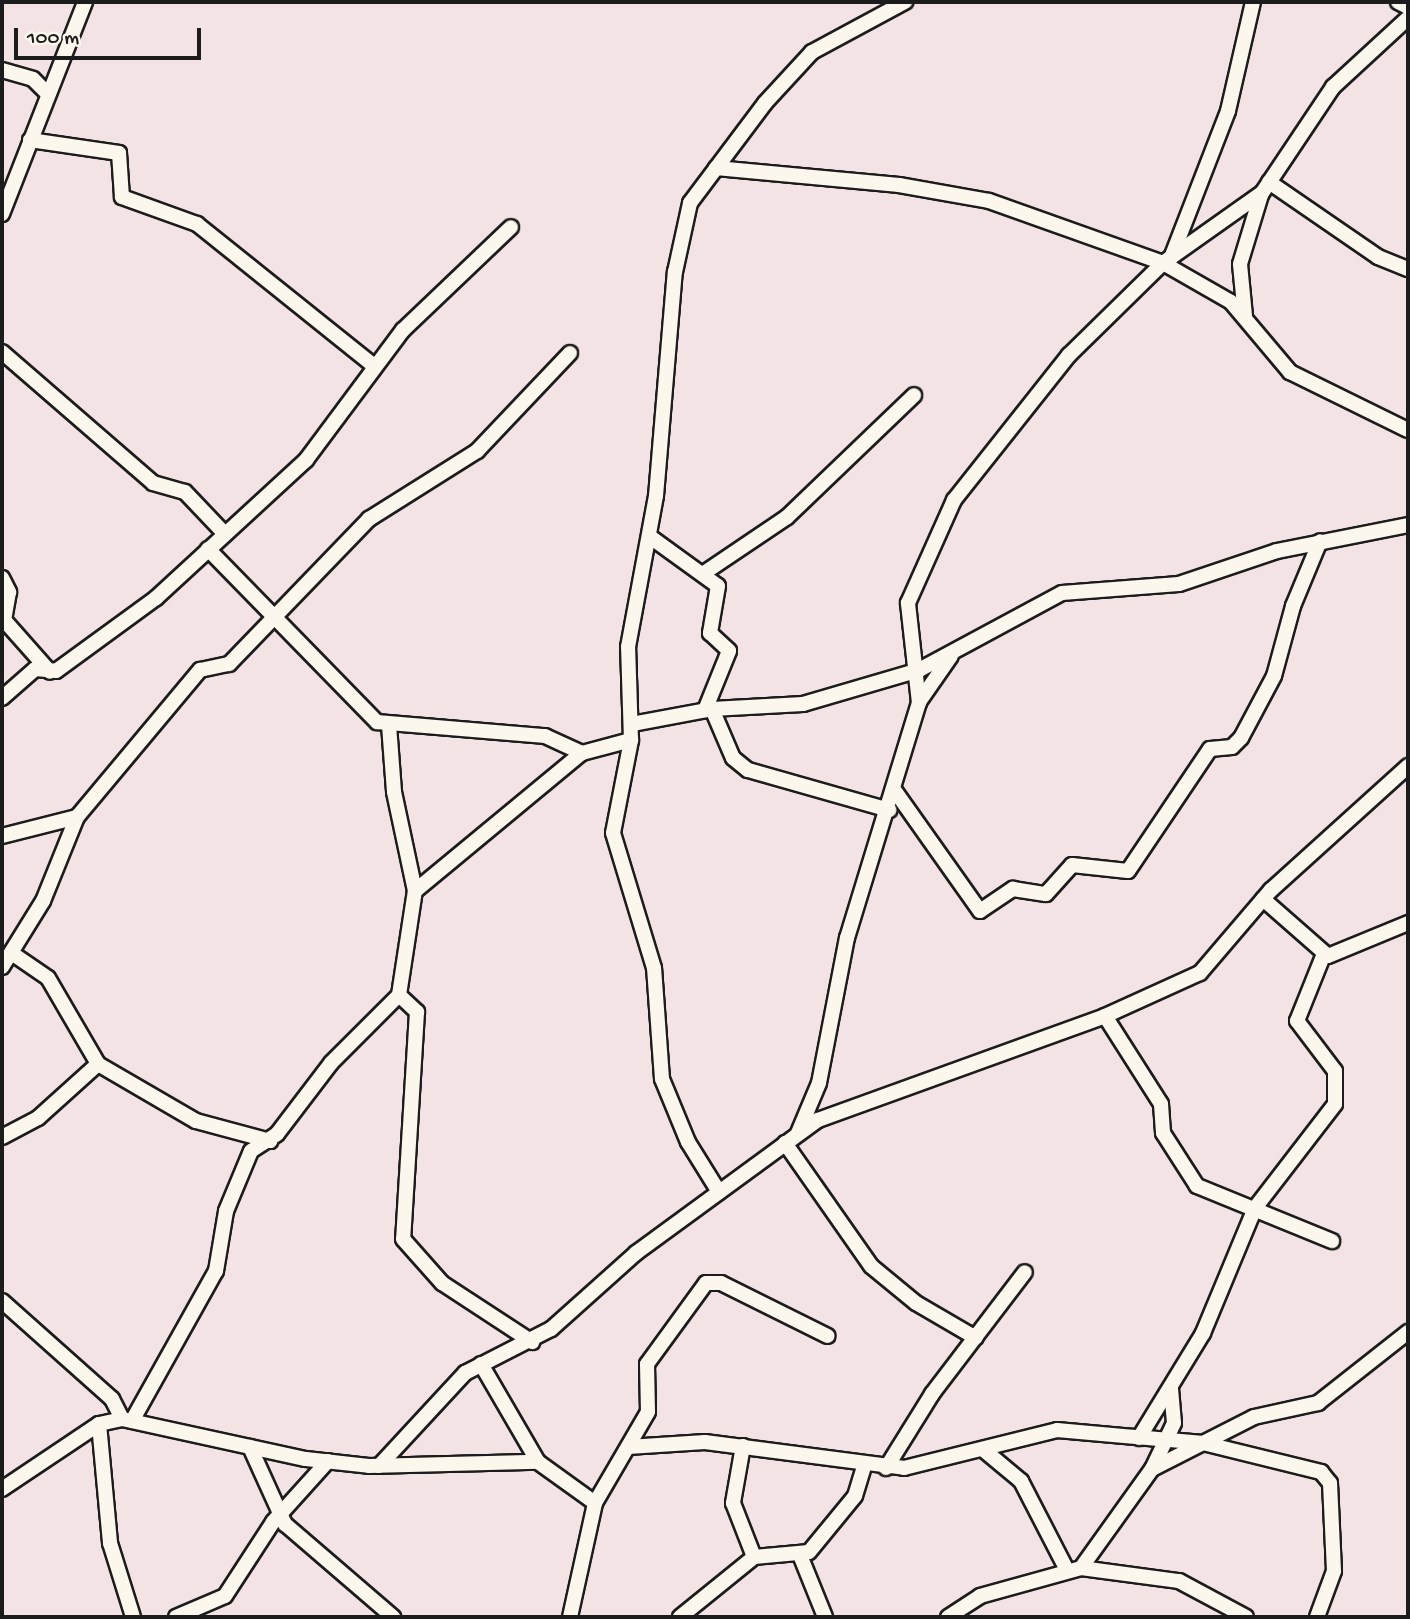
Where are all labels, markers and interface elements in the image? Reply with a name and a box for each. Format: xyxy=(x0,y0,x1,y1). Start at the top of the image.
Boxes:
scale bar xyxy=(18,14,205,58)
text: 100 m xyxy=(27,27,79,52)

